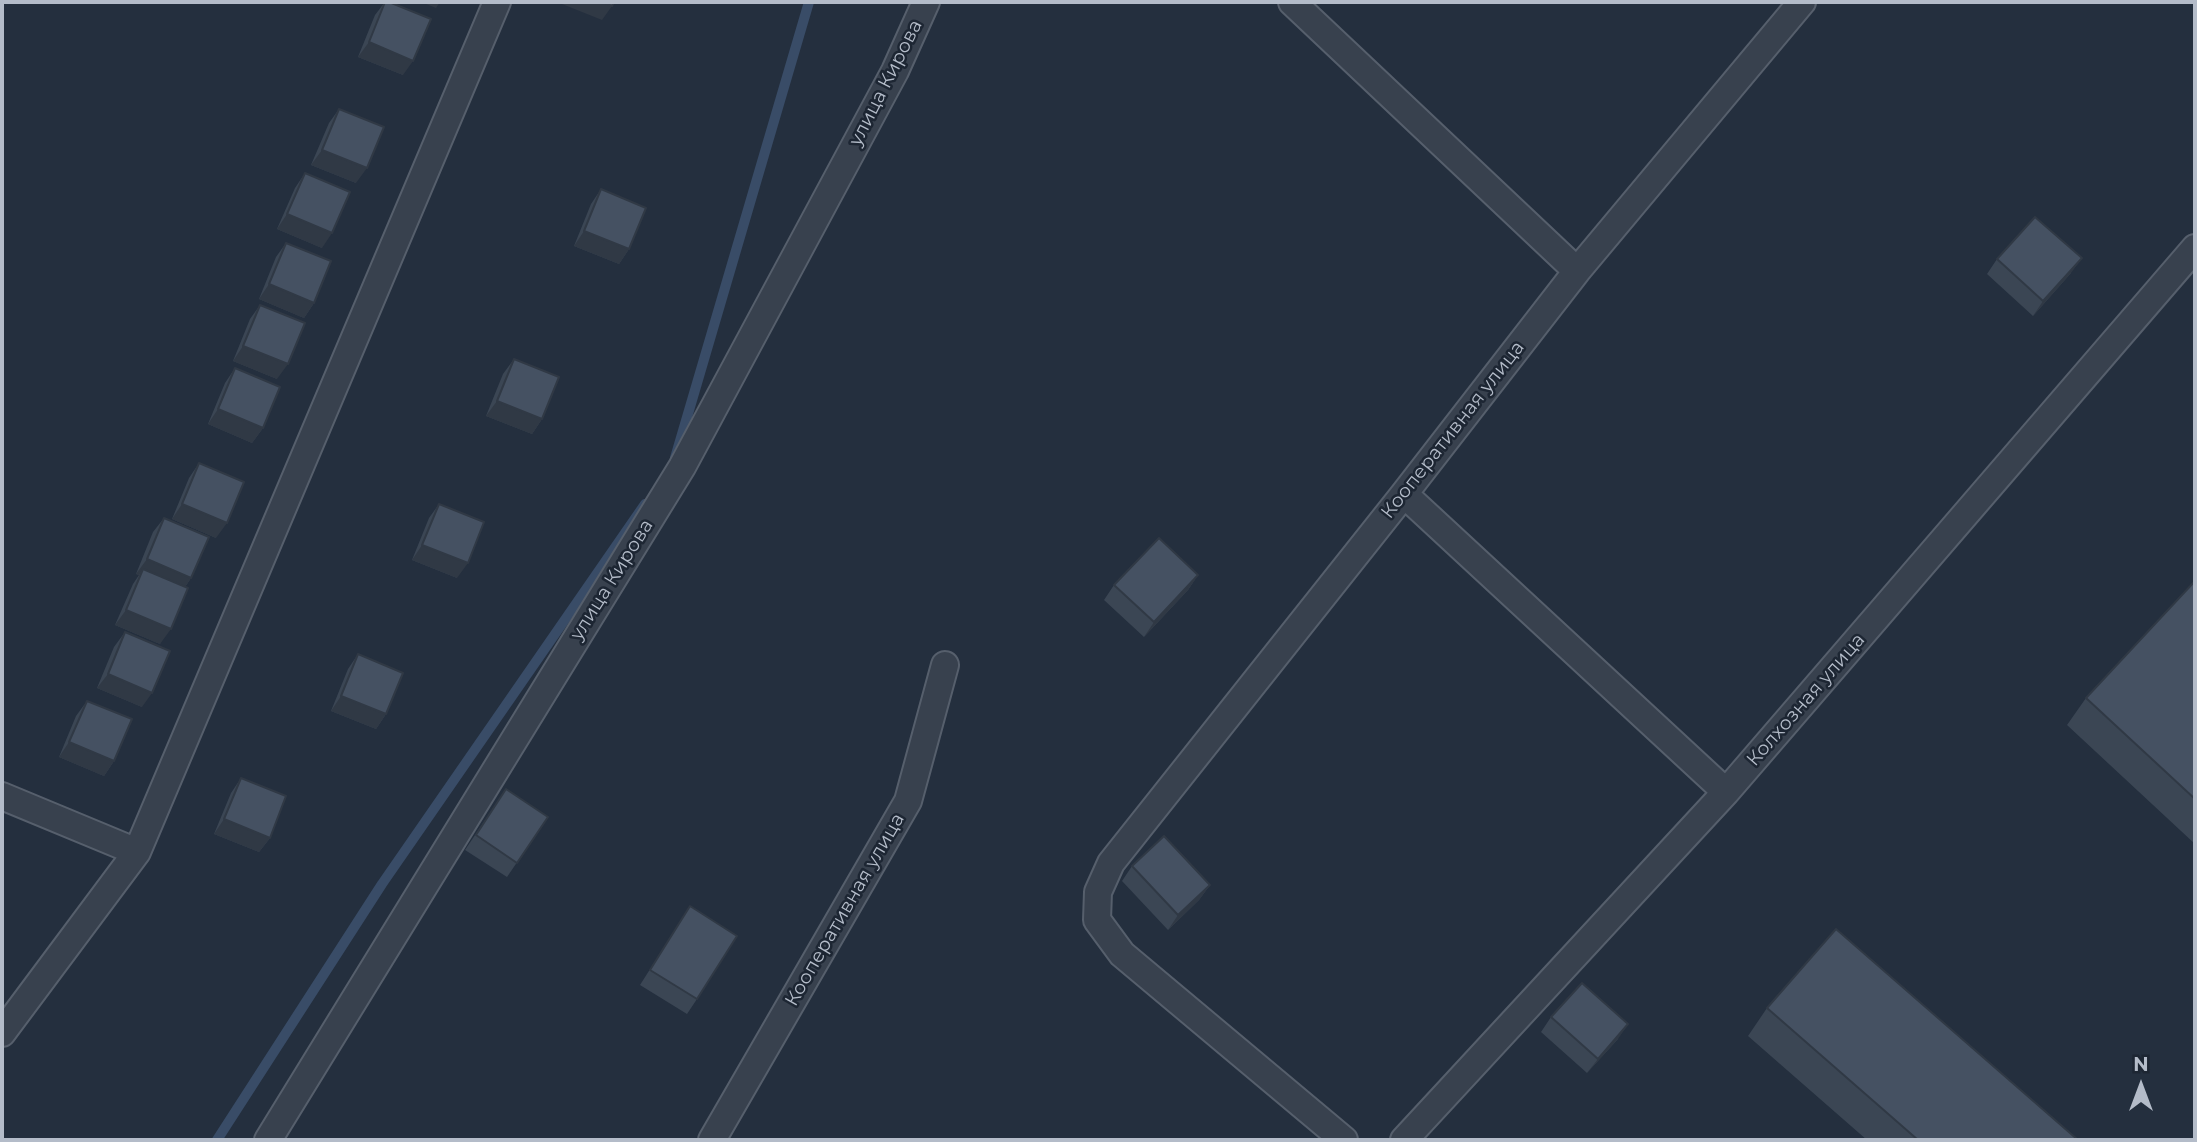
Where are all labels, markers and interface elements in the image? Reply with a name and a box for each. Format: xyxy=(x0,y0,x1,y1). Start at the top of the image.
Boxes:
street label: улица Кирова xyxy=(844,16,928,150)
street label: Кооперативная улица xyxy=(1377,337,1529,523)
street label: улица Кирова xyxy=(566,515,658,645)
street label: Колхозная улица xyxy=(1742,629,1870,771)
street label: Кооперативная улица xyxy=(780,810,910,1010)
north arrow xyxy=(2106,1051,2176,1121)
text: N xyxy=(2133,1053,2149,1076)

